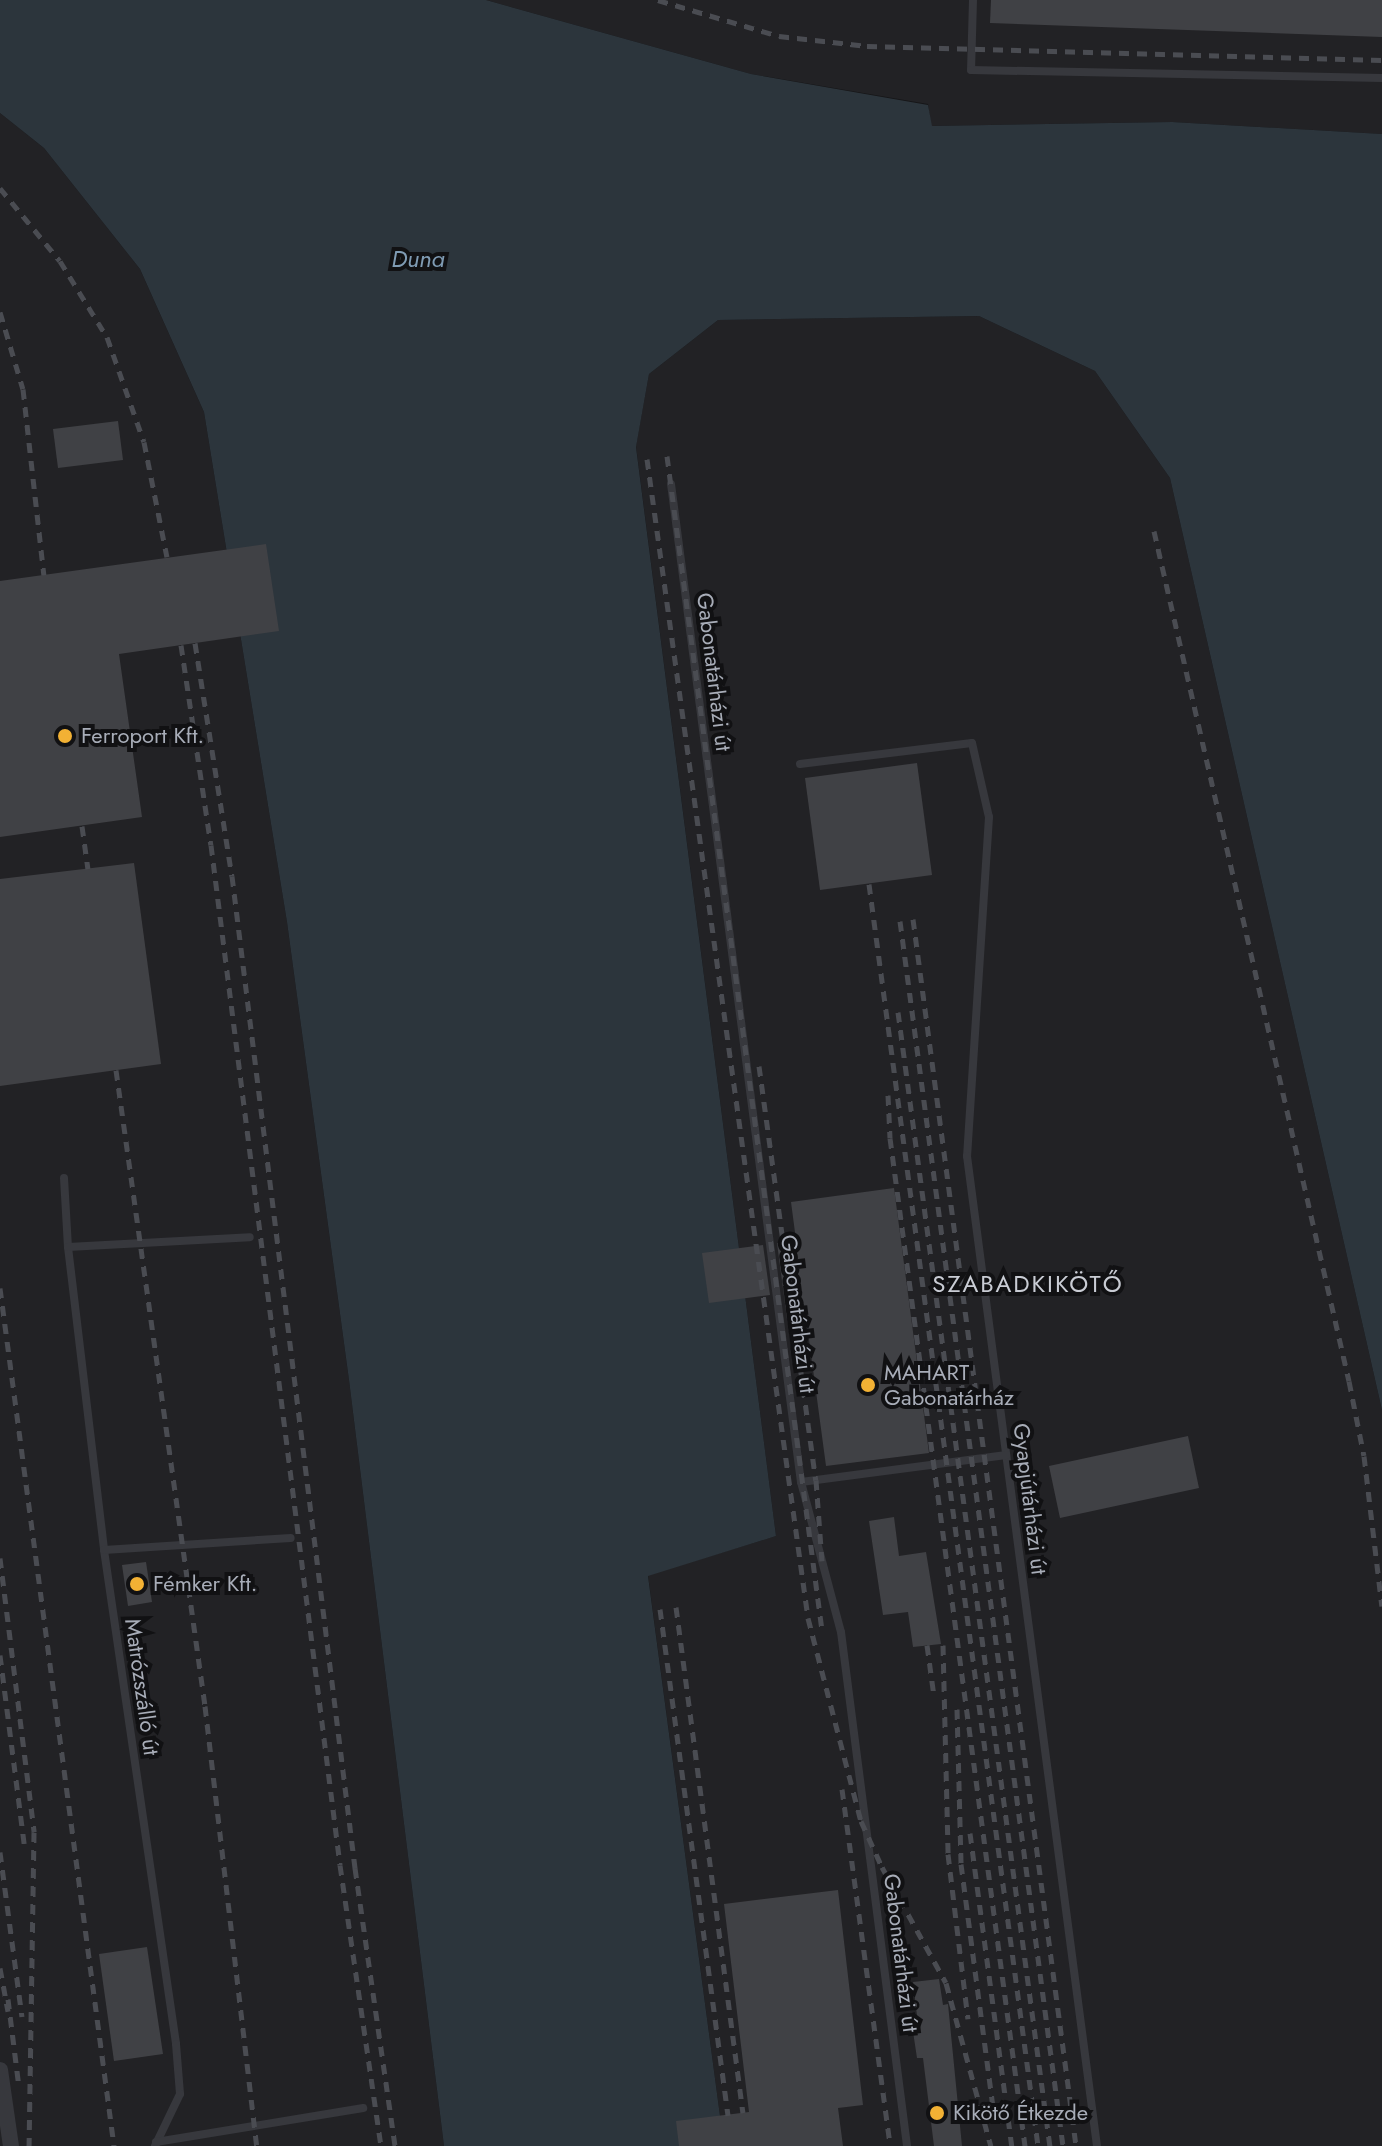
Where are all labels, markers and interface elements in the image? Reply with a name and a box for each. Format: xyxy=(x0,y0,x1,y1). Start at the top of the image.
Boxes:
water label: Duna xyxy=(391,245,445,273)
street label: Gabonatárházi út xyxy=(691,591,737,753)
place label: Ferroport Kft. xyxy=(81,723,204,749)
marker: Ferroport Kft. xyxy=(56,727,74,745)
street label: Gabonatárházi út xyxy=(775,1233,821,1395)
district label: SZABADKIKÖTŐ xyxy=(932,1270,1124,1298)
place label: MAHART Gabonatárház xyxy=(884,1359,1014,1410)
marker: MAHART Gabonatárház xyxy=(859,1376,877,1394)
street label: Gyapjútárházi út xyxy=(1008,1422,1052,1576)
place label: Fémker Kft. xyxy=(153,1571,257,1597)
marker: Fémker Kft. xyxy=(128,1575,146,1593)
street label: Matrózszálló út xyxy=(119,1617,165,1757)
street label: Gabonatárházi út xyxy=(878,1872,924,2034)
place label: Kikötő Étkezde xyxy=(953,2100,1088,2126)
marker: Kikötő Étkezde xyxy=(928,2104,946,2122)

